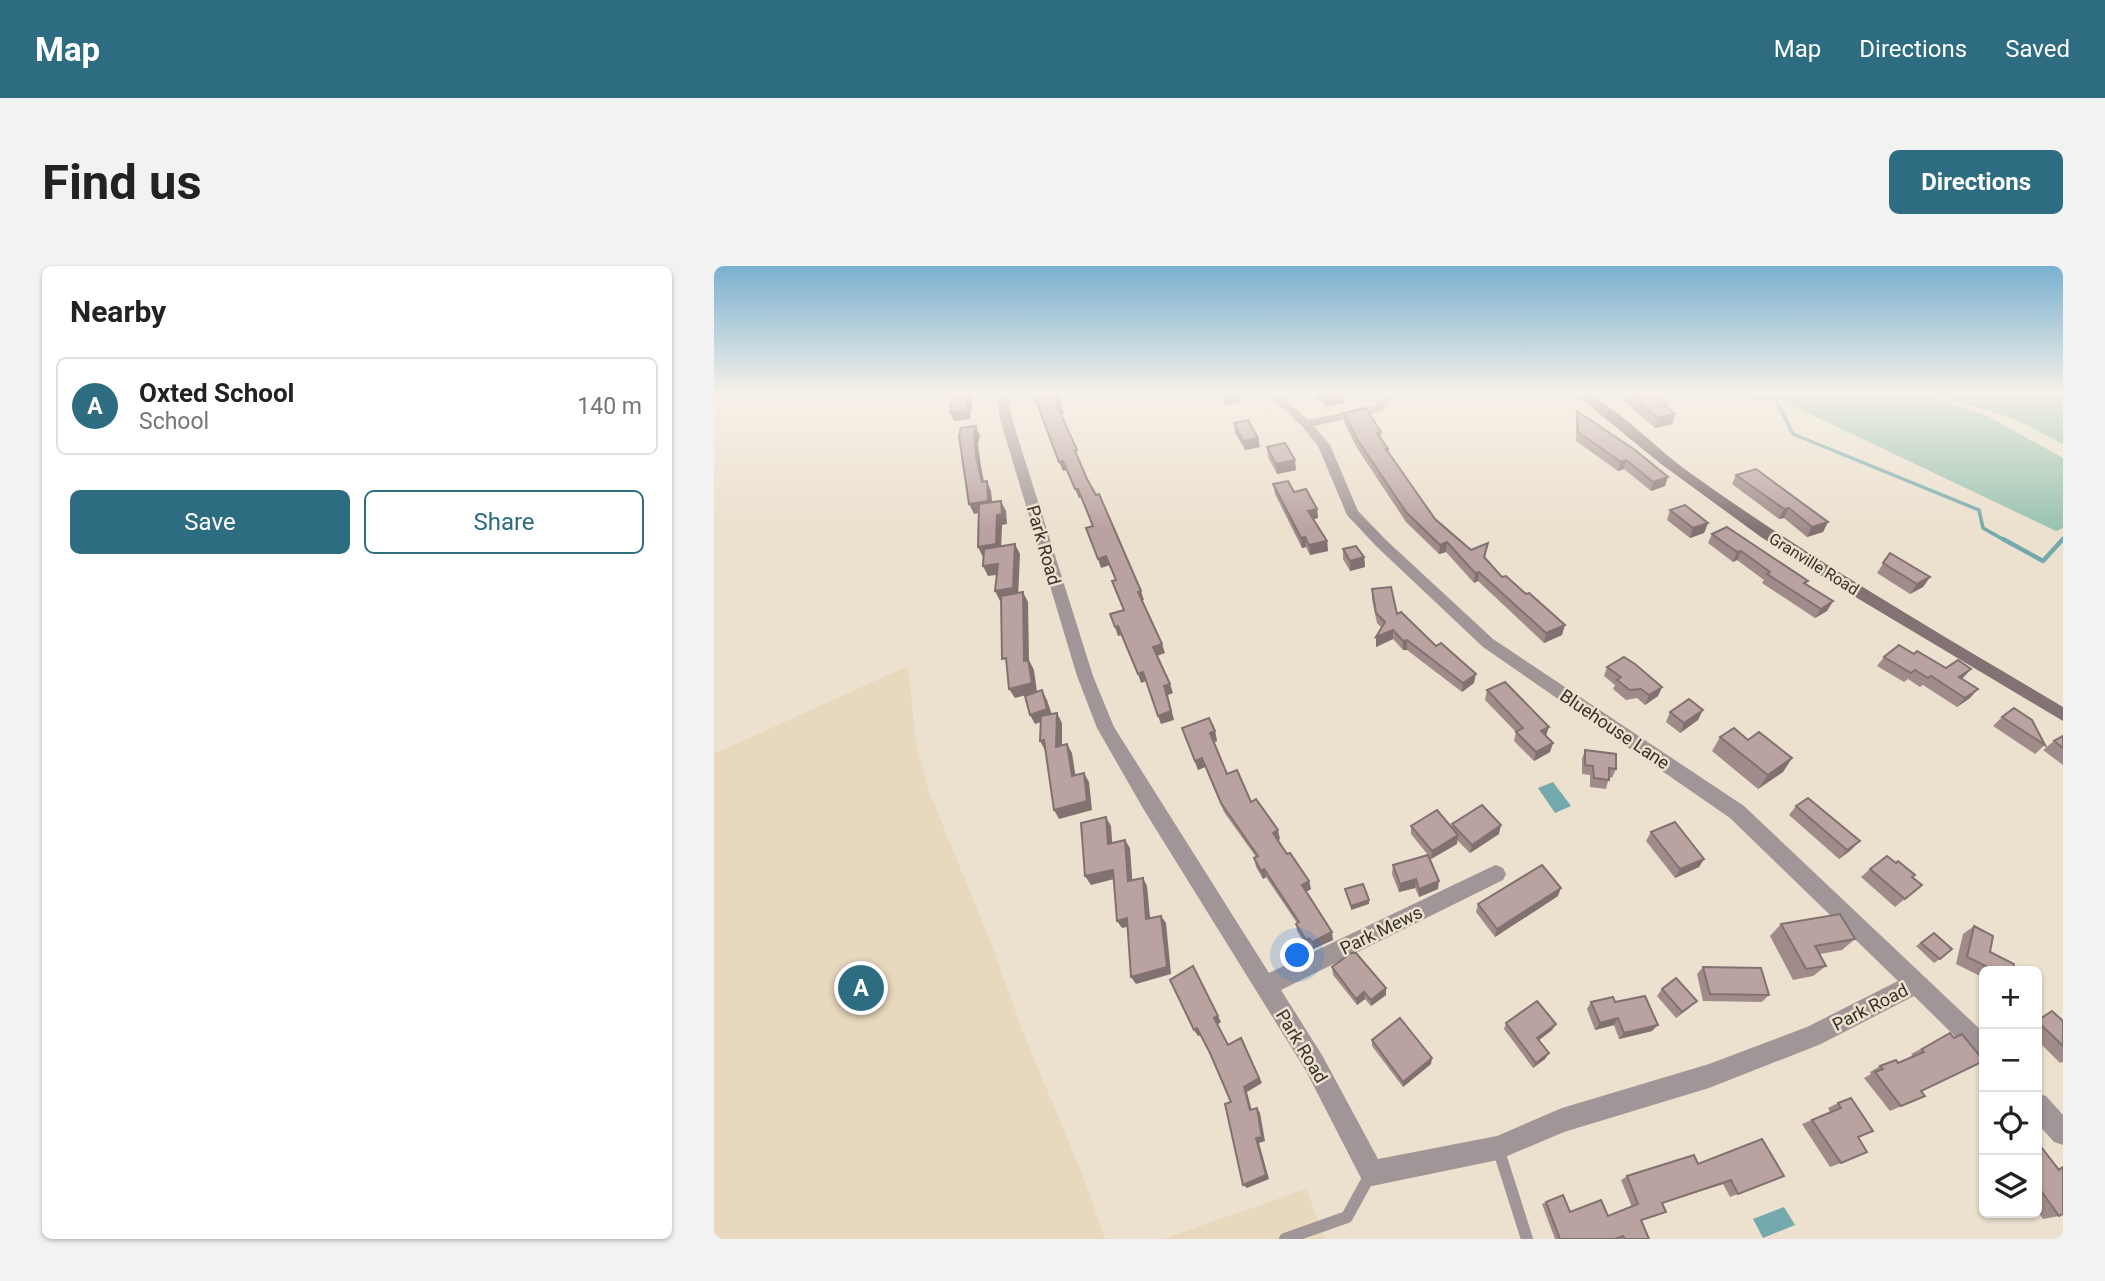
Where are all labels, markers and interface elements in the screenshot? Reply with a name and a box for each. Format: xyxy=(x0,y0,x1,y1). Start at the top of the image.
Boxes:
text: Map xyxy=(35,30,100,69)
text: Map xyxy=(1774,35,1821,63)
text: Directions xyxy=(1859,35,1967,63)
text: Saved xyxy=(2005,35,2070,63)
button: Directions xyxy=(1889,150,2063,214)
text: Find us xyxy=(42,154,202,211)
text: Nearby xyxy=(70,294,166,329)
text: Oxted School xyxy=(139,378,294,408)
text: A xyxy=(87,393,103,420)
text: 140 m xyxy=(577,393,642,420)
text: School xyxy=(139,408,209,435)
button: Save xyxy=(70,490,350,554)
button: Share xyxy=(364,490,644,554)
street label: Park Road xyxy=(1023,503,1065,587)
street label: Granville Road xyxy=(1766,529,1862,599)
street label: Bluehouse Lane xyxy=(1556,685,1674,773)
street label: Park Mews xyxy=(1336,901,1426,959)
your location xyxy=(1280,938,1314,972)
pin: A xyxy=(838,962,884,1014)
map controls xyxy=(1979,966,2042,1218)
button: + xyxy=(1979,966,2042,1029)
street label: Park Road xyxy=(1829,979,1911,1035)
street label: Park Road xyxy=(1272,1005,1332,1087)
button: − xyxy=(1979,1029,2042,1092)
button: locate xyxy=(1979,1092,2042,1155)
button: layers xyxy=(1979,1155,2042,1218)

